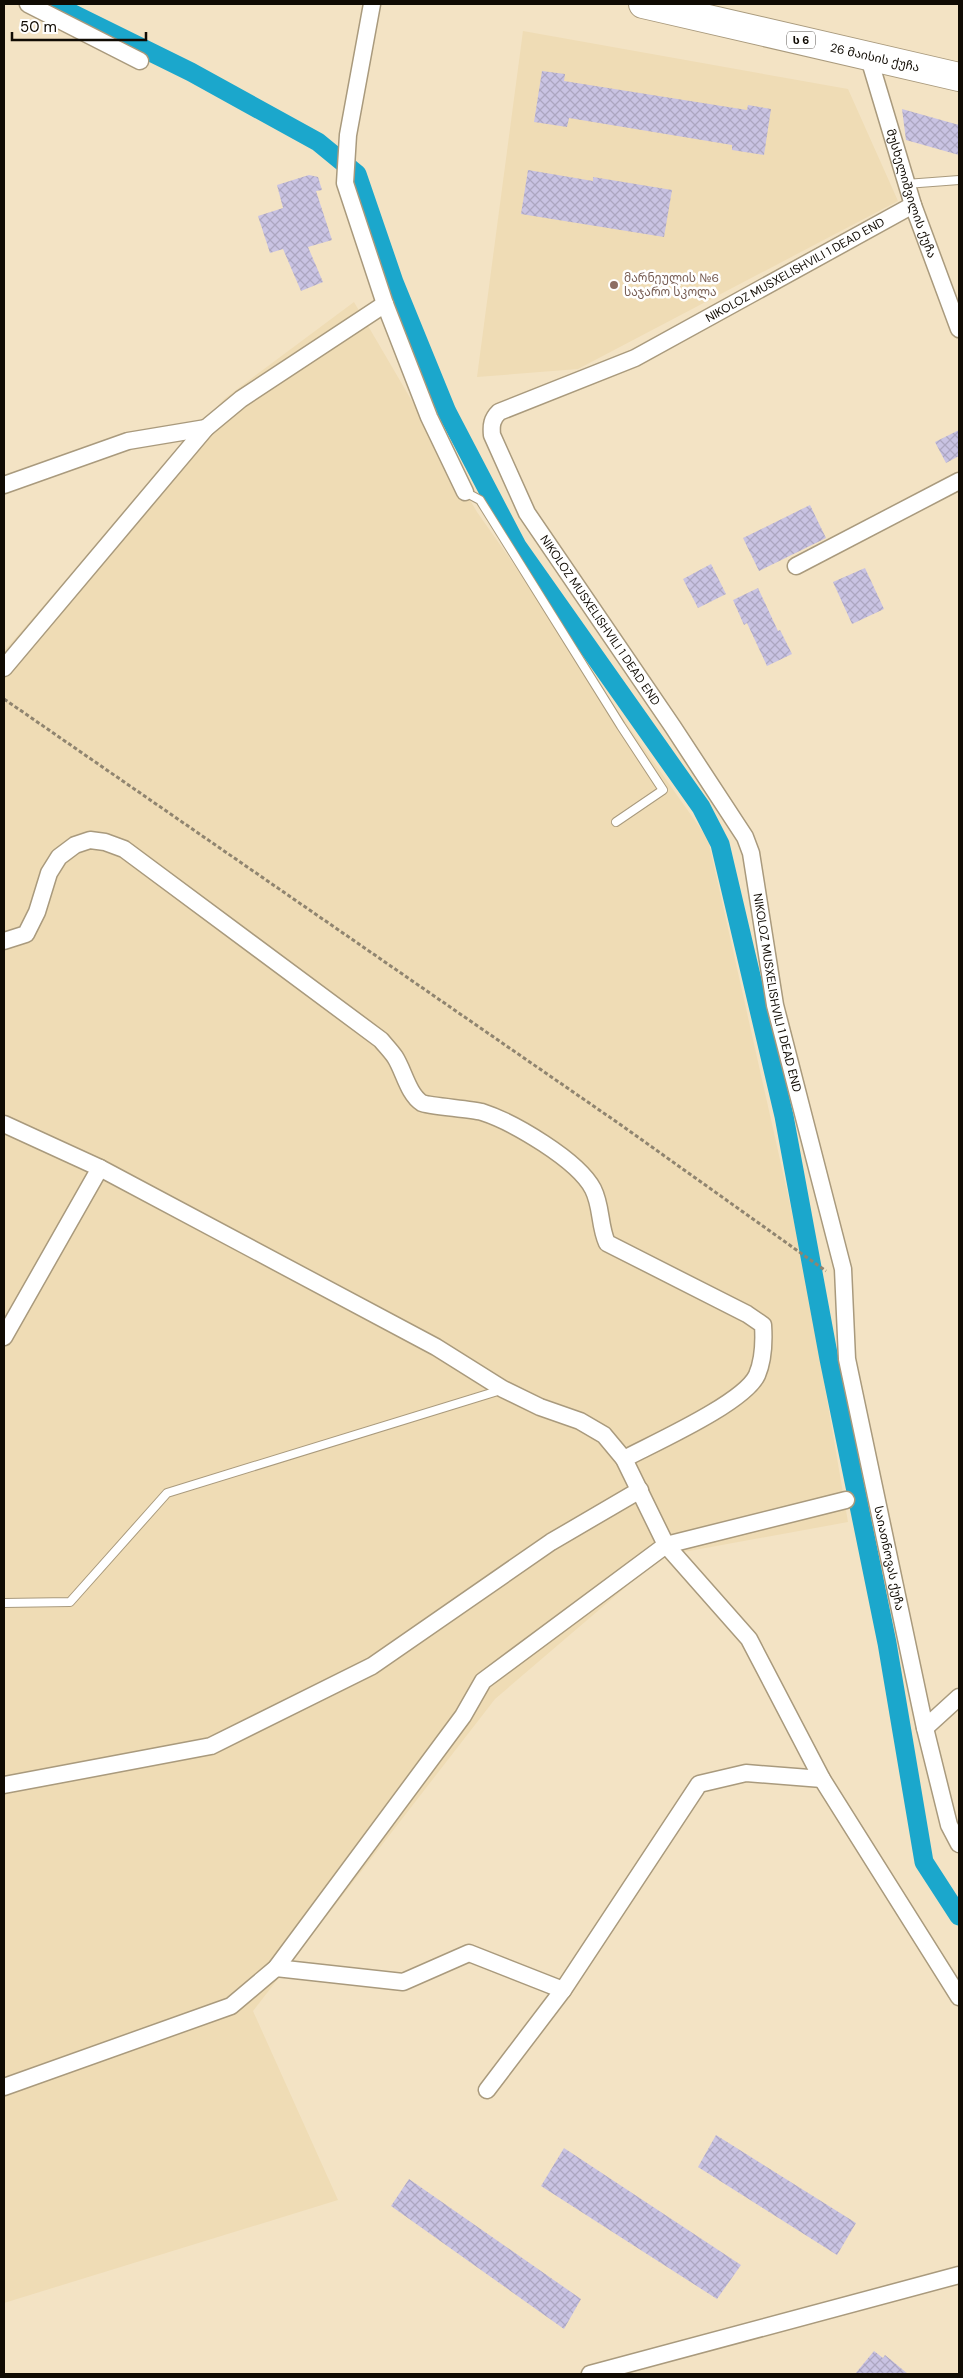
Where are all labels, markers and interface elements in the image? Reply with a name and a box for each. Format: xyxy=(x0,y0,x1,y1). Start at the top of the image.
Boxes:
scale bar xyxy=(12,10,146,42)
text: 50 m xyxy=(20,17,57,37)
road number: ს 6 xyxy=(787,32,815,48)
street label: 26 მაისის ქუჩა xyxy=(829,40,921,76)
street label: მუსხელიშვილის ქუჩა xyxy=(883,127,940,260)
street label: NIKOLOZ MUSXELISHVILI 1 DEAD END xyxy=(703,214,887,326)
place label: მარნეულის №6 საჯარო სკოლა xyxy=(624,270,719,300)
marker: მარნეულის №6 საჯარო სკოლა xyxy=(608,279,620,291)
street label: NIKOLOZ MUSXELISHVILI 1 DEAD END xyxy=(536,532,664,708)
street label: NIKOLOZ MUSXELISHVILI 1 DEAD END xyxy=(749,892,805,1094)
street label: საიათნოვას ქუჩა xyxy=(870,1504,908,1612)

